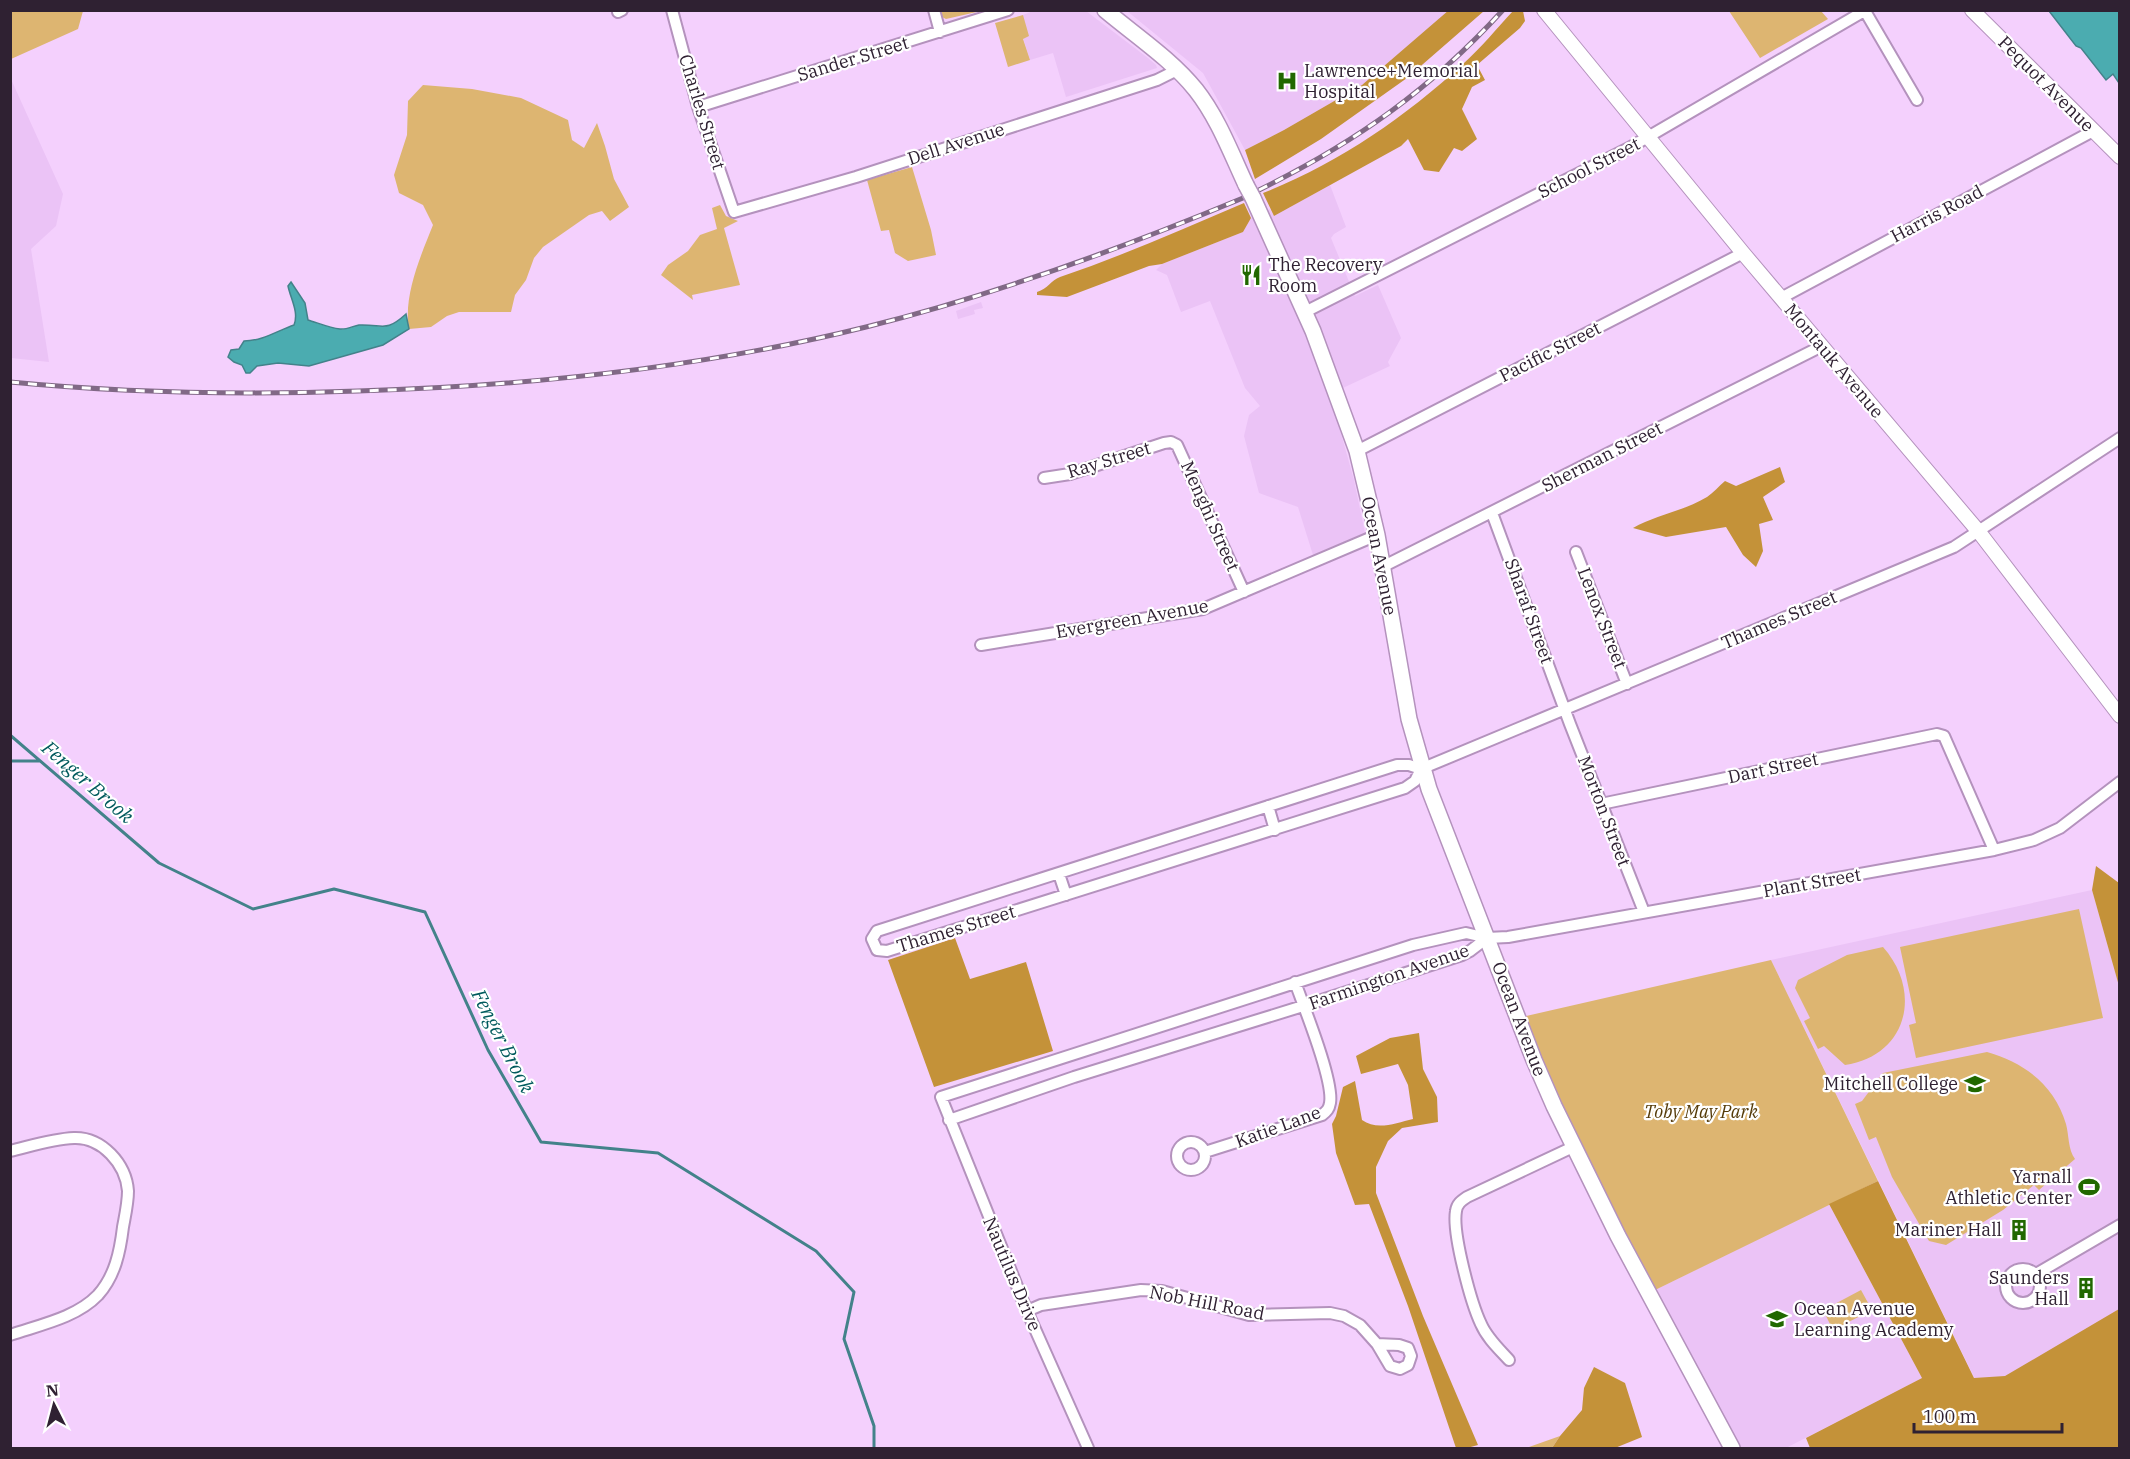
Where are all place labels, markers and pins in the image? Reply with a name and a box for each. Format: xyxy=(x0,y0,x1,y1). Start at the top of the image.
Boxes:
place label: Lawrence+Memorial Hospital xyxy=(1304,59,1479,103)
hospital icon: Lawrence+Memorial Hospital xyxy=(1275,69,1299,93)
place label: The Recovery Room xyxy=(1268,253,1383,297)
restaurant icon: The Recovery Room xyxy=(1239,263,1263,287)
place label: Mitchell College xyxy=(1824,1072,1958,1095)
school or university icon: Mitchell College xyxy=(1963,1072,1987,1096)
place label: Yarnall Athletic Center xyxy=(1945,1165,2072,1209)
sports icon: Yarnall Athletic Center xyxy=(2077,1175,2101,1199)
place label: Mariner Hall xyxy=(1895,1218,2002,1241)
building icon: Mariner Hall xyxy=(2007,1218,2031,1242)
place label: Saunders Hall xyxy=(1989,1266,2069,1310)
building icon: Saunders Hall xyxy=(2074,1276,2098,1300)
place label: Ocean Avenue Learning Academy xyxy=(1794,1297,1954,1341)
school or university icon: Ocean Avenue Learning Academy xyxy=(1765,1307,1789,1331)

